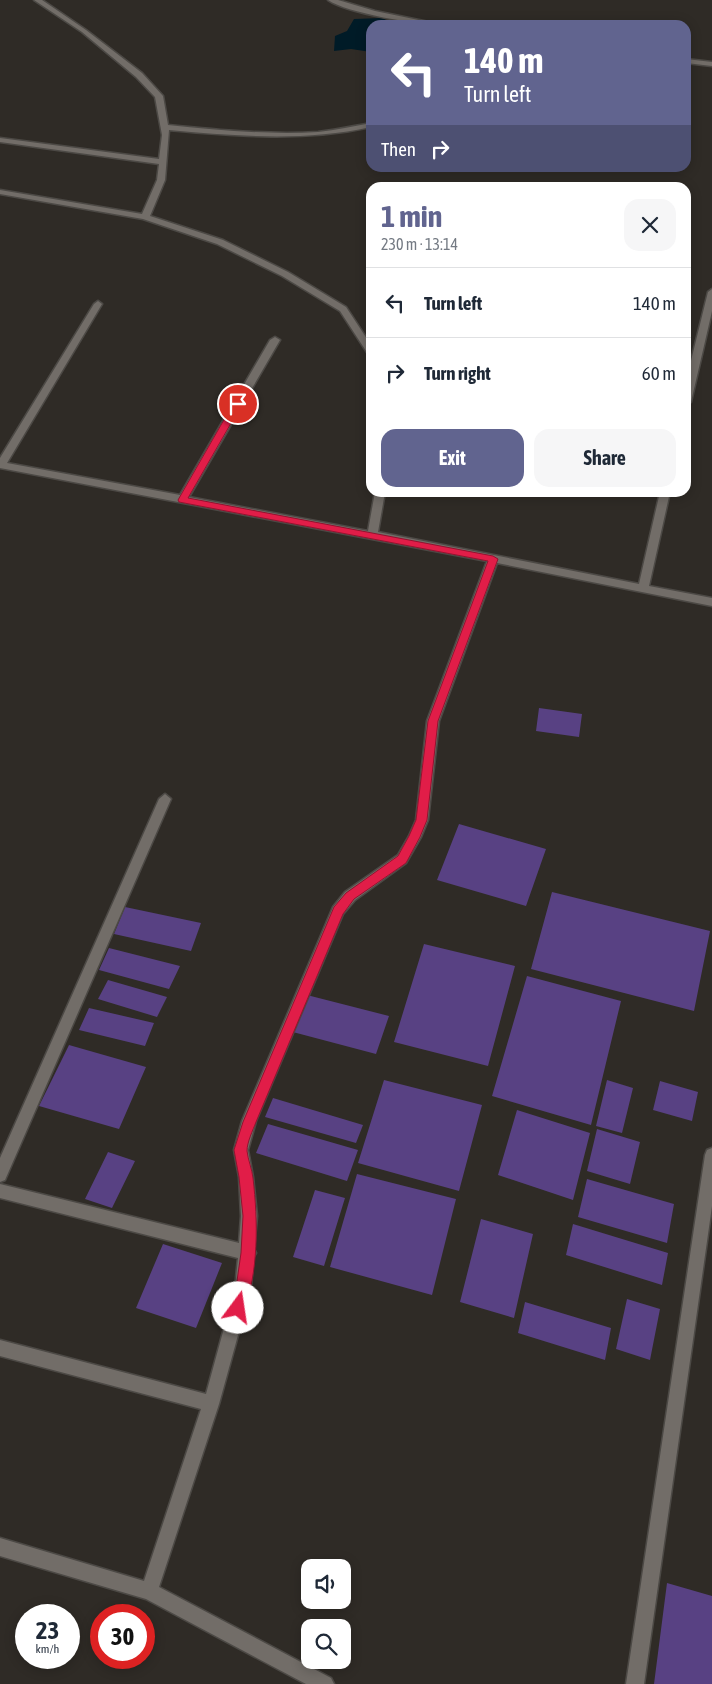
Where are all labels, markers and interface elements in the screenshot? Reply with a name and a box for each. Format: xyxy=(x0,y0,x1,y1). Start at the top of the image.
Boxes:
icon: left xyxy=(381,40,446,105)
text: 140 m xyxy=(464,40,543,80)
text: Turn left xyxy=(464,81,531,107)
icon: right xyxy=(426,135,454,163)
text: Then xyxy=(381,138,416,160)
text: 1 min xyxy=(381,199,442,233)
button: close xyxy=(624,199,676,251)
text: 230 m · 13:14 xyxy=(381,235,458,253)
icon: left xyxy=(381,289,409,317)
text: Turn left xyxy=(424,292,482,314)
text: 140 m xyxy=(633,292,676,314)
icon: right xyxy=(381,359,409,387)
text: Turn right xyxy=(424,362,491,384)
text: 60 m xyxy=(642,362,676,384)
pin xyxy=(217,383,259,425)
icon: arrive xyxy=(224,390,252,418)
button: Exit xyxy=(381,429,524,487)
button: Share xyxy=(534,429,676,487)
position arrow xyxy=(211,1281,263,1333)
map controls xyxy=(301,1559,351,1669)
button: sound xyxy=(301,1559,351,1609)
speed limit sign: 30 xyxy=(90,1604,155,1669)
text: 23 xyxy=(36,1616,59,1644)
button: search xyxy=(301,1619,351,1669)
text: km/h xyxy=(36,1642,59,1656)

